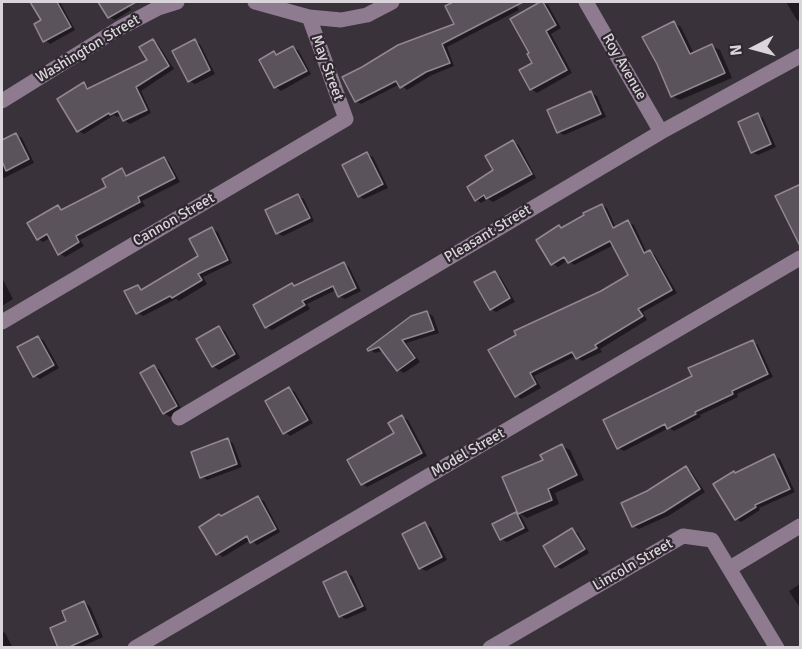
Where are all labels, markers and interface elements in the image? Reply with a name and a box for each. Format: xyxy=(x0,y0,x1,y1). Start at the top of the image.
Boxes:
street label: Washington Street xyxy=(33,11,143,87)
north arrow xyxy=(724,18,784,78)
street label: Roy Avenue xyxy=(598,31,650,103)
street label: May Street xyxy=(307,33,347,103)
text: N xyxy=(726,43,747,56)
street label: Cannon Street xyxy=(130,189,218,251)
street label: Pleasant Street xyxy=(441,201,535,267)
street label: Model Street xyxy=(428,425,508,481)
street label: Lincoln Street xyxy=(590,535,676,595)

